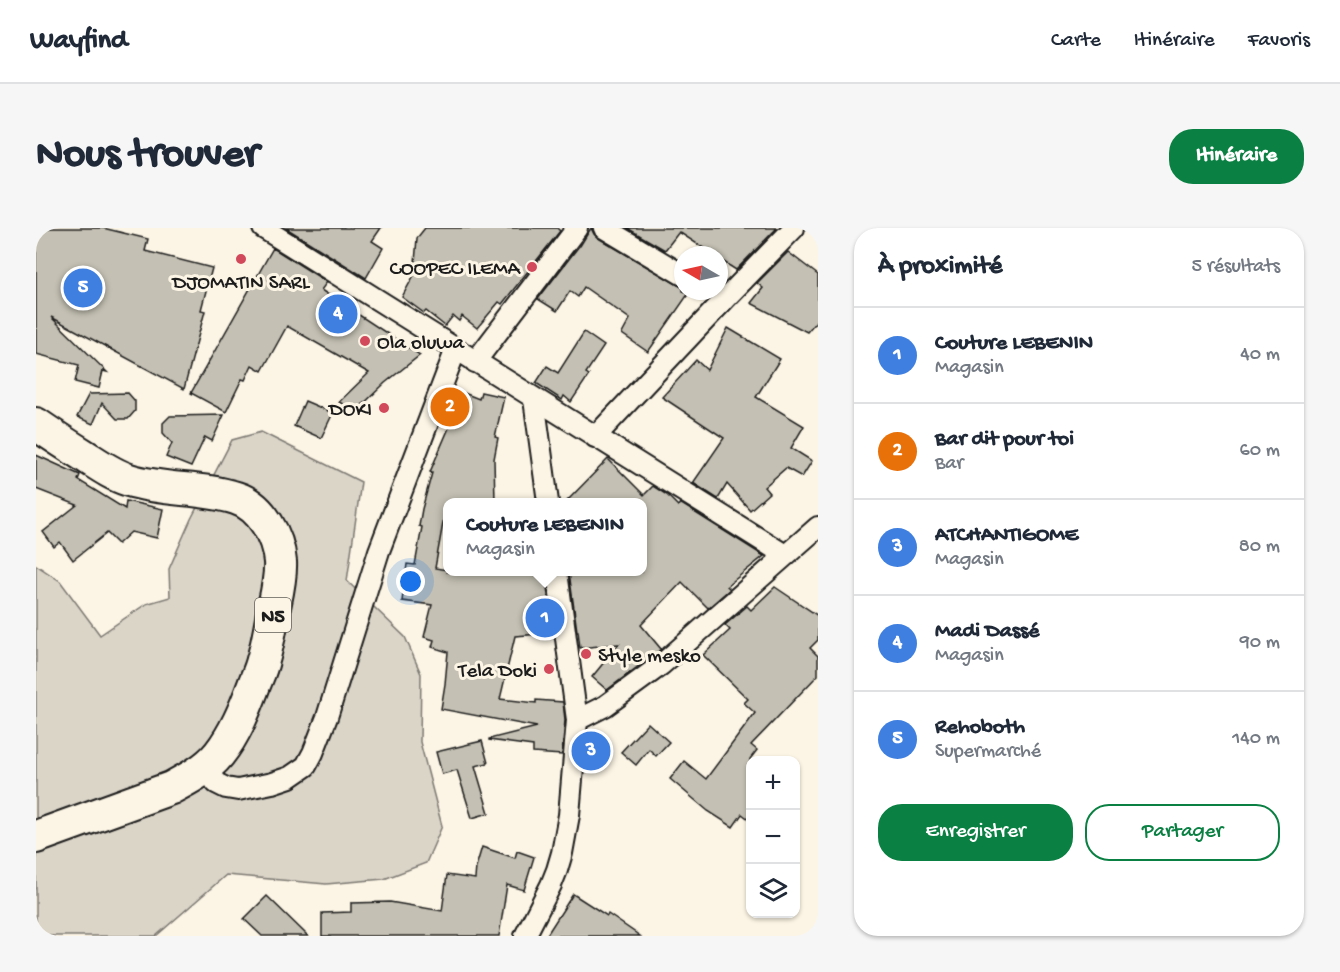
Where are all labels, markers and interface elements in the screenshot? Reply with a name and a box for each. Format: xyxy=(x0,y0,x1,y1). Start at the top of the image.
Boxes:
text: Wayfind xyxy=(30,25,127,58)
text: Carte xyxy=(1051,29,1101,54)
text: Itinéraire xyxy=(1134,29,1215,54)
text: Favoris xyxy=(1248,29,1310,54)
button: Itinéraire xyxy=(1169,129,1304,184)
text: Nous trouver xyxy=(36,132,259,181)
north arrow xyxy=(674,246,728,300)
marker: DJOMATIN SARL xyxy=(234,252,248,266)
text: À proximité xyxy=(878,252,1002,283)
text: 5 résultats xyxy=(1191,256,1280,279)
place label: COOPEC ILEMA xyxy=(390,258,522,283)
marker: COOPEC ILEMA xyxy=(525,260,539,274)
pin: 5 xyxy=(64,266,102,310)
place label: DJOMATIN SARL xyxy=(170,272,311,297)
pin: 4 xyxy=(318,292,358,337)
text: Couture LEBENIN xyxy=(935,331,1093,357)
place label: Ola oluwa xyxy=(377,332,466,357)
marker: Ola oluwa xyxy=(358,334,372,348)
text: 1 xyxy=(893,344,902,367)
text: 40 m xyxy=(1240,344,1280,367)
text: Magasin xyxy=(935,357,1004,380)
pin: 2 xyxy=(430,384,470,429)
place label: DOKI xyxy=(327,399,372,424)
marker: DOKI xyxy=(377,401,391,415)
text: Bar dit pour toi xyxy=(935,427,1074,453)
text: 2 xyxy=(893,440,902,463)
text: 60 m xyxy=(1240,440,1280,463)
text: Bar xyxy=(935,453,963,476)
popup xyxy=(443,498,647,576)
text: Couture LEBENIN xyxy=(466,513,624,539)
text: ATCHANTIGOME xyxy=(935,523,1078,549)
text: 3 xyxy=(892,536,903,559)
text: 80 m xyxy=(1239,536,1280,559)
text: Magasin xyxy=(466,539,535,562)
text: Magasin xyxy=(935,549,1004,572)
your location xyxy=(396,567,425,596)
pin: 1 xyxy=(526,596,564,640)
road number: N5 xyxy=(255,598,291,632)
text: Madi Dassé xyxy=(935,619,1039,645)
text: 4 xyxy=(893,632,902,655)
text: 90 m xyxy=(1240,632,1280,655)
place label: Style mesko xyxy=(598,645,701,670)
text: Magasin xyxy=(935,645,1004,668)
marker: Style mesko xyxy=(579,647,593,661)
place label: Tela Doki xyxy=(457,660,537,685)
marker: Tela Doki xyxy=(542,662,556,676)
text: Rehoboth xyxy=(935,715,1025,741)
pin: 3 xyxy=(572,728,610,774)
text: 5 xyxy=(892,728,903,751)
text: 140 m xyxy=(1232,728,1280,751)
text: Supermarché xyxy=(935,741,1041,764)
map controls xyxy=(746,756,800,918)
button: + xyxy=(746,756,800,810)
button: Enregistrer xyxy=(878,804,1073,861)
button: Partager xyxy=(1085,804,1280,861)
button: − xyxy=(746,810,800,864)
button: layers xyxy=(746,864,800,918)

